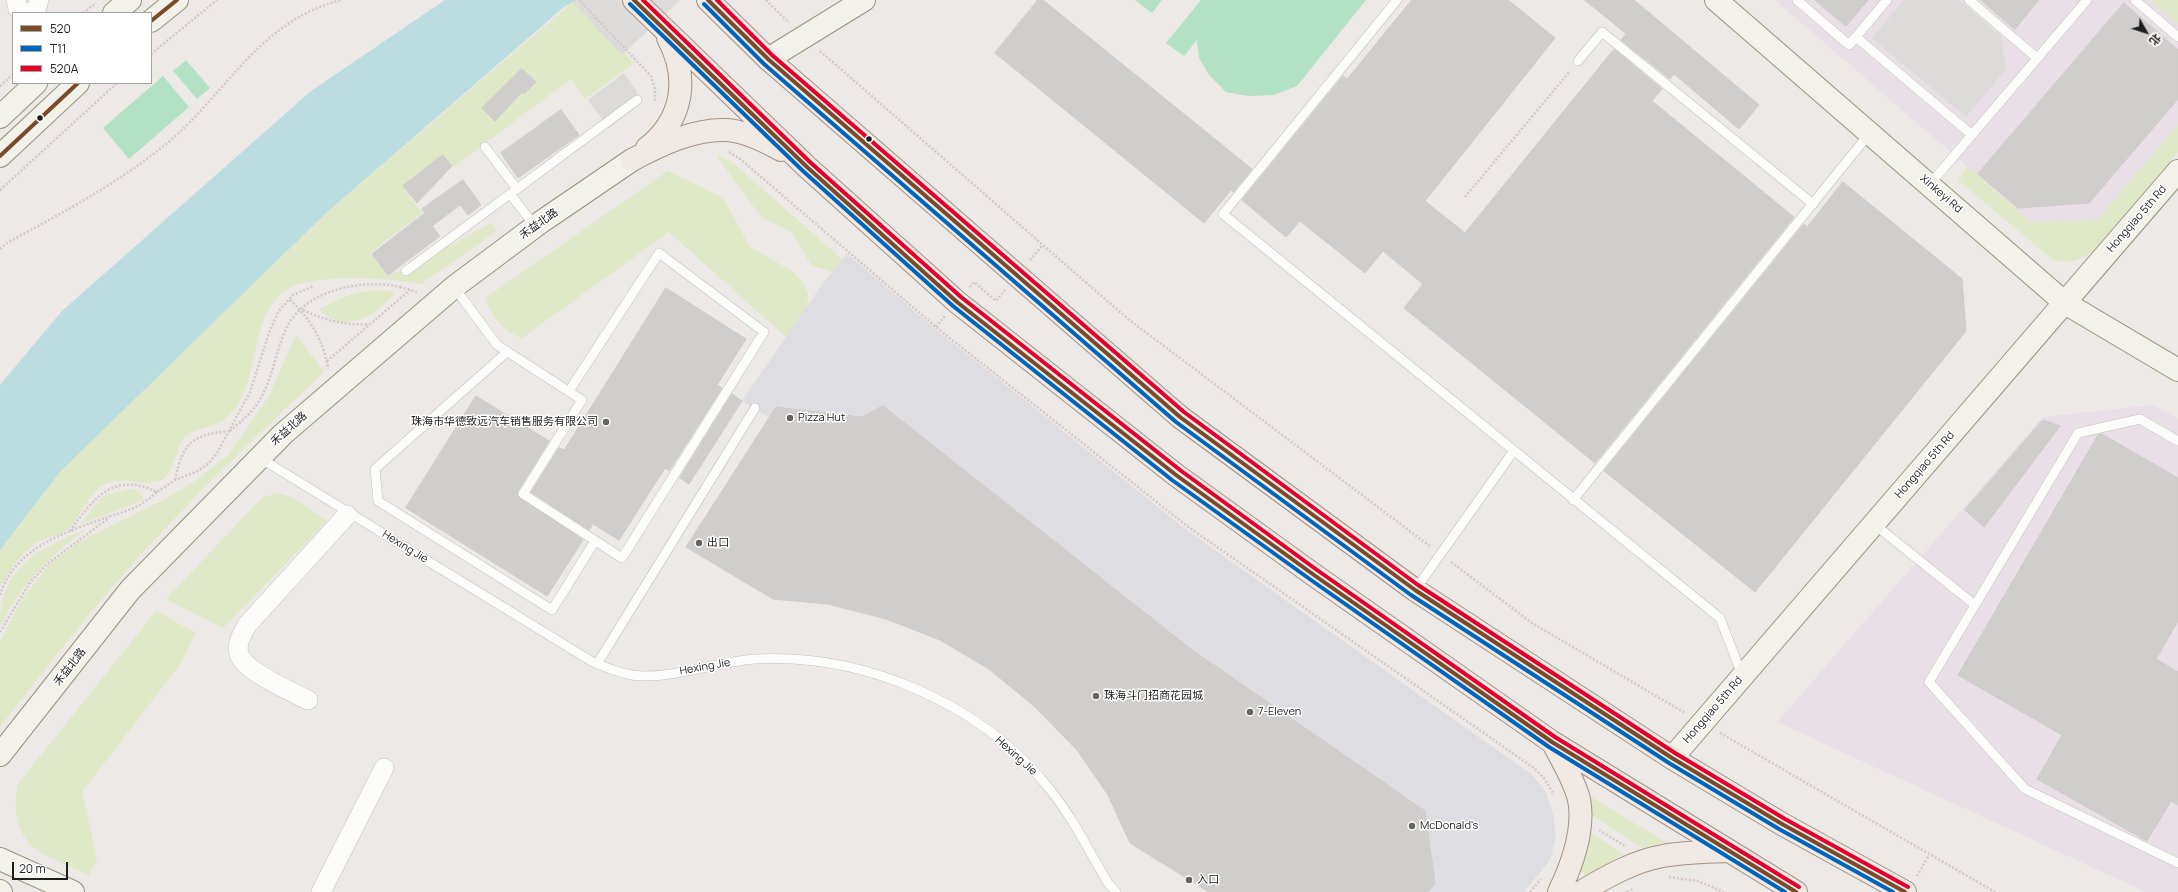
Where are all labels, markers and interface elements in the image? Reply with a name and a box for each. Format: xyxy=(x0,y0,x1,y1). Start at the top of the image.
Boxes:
legend xyxy=(12,12,152,84)
north arrow xyxy=(2126,12,2166,52)
text: 520 xyxy=(50,20,71,37)
text: 北 xyxy=(2146,31,2165,49)
text: T11 xyxy=(50,40,67,57)
text: 520A xyxy=(50,60,78,77)
unlabelled marker xyxy=(35,113,45,123)
unlabelled marker xyxy=(864,134,874,144)
street label: Xinkeyi Rd xyxy=(1917,172,1965,216)
street label: Hongqiao 5th Rd xyxy=(2104,183,2170,255)
street label: 禾益北路 xyxy=(517,206,561,242)
street label: 禾益北路 xyxy=(268,409,310,449)
place label: Pizza Hut xyxy=(798,411,845,425)
marker: Pizza Hut xyxy=(785,413,795,423)
place label: 珠海市华德致远汽车销售服务有限公司 xyxy=(411,415,598,429)
marker: 珠海市华德致远汽车销售服务有限公司 xyxy=(601,417,611,427)
street label: Hongqiao 5th Rd xyxy=(1892,429,1958,501)
street label: Hexing Jie xyxy=(380,528,430,566)
place label: 出口 xyxy=(707,536,729,550)
marker: 出口 xyxy=(694,538,704,548)
street label: 禾益北路 xyxy=(51,646,89,688)
street label: Hexing Jie xyxy=(679,656,731,678)
street label: Hongqiao 5th Rd xyxy=(1680,674,1746,746)
place label: 珠海斗门招商花园城 xyxy=(1104,689,1203,703)
marker: 珠海斗门招商花园城 xyxy=(1091,691,1101,701)
place label: 7-Eleven xyxy=(1258,705,1301,719)
marker: 7-Eleven xyxy=(1245,707,1255,717)
street label: Hexing Jie xyxy=(992,734,1040,778)
place label: McDonald's xyxy=(1420,819,1478,833)
marker: McDonald's xyxy=(1407,821,1417,831)
scale bar xyxy=(14,854,70,880)
text: 20 m xyxy=(19,860,46,877)
place label: 入口 xyxy=(1197,873,1219,887)
marker: 入口 xyxy=(1184,875,1194,885)

